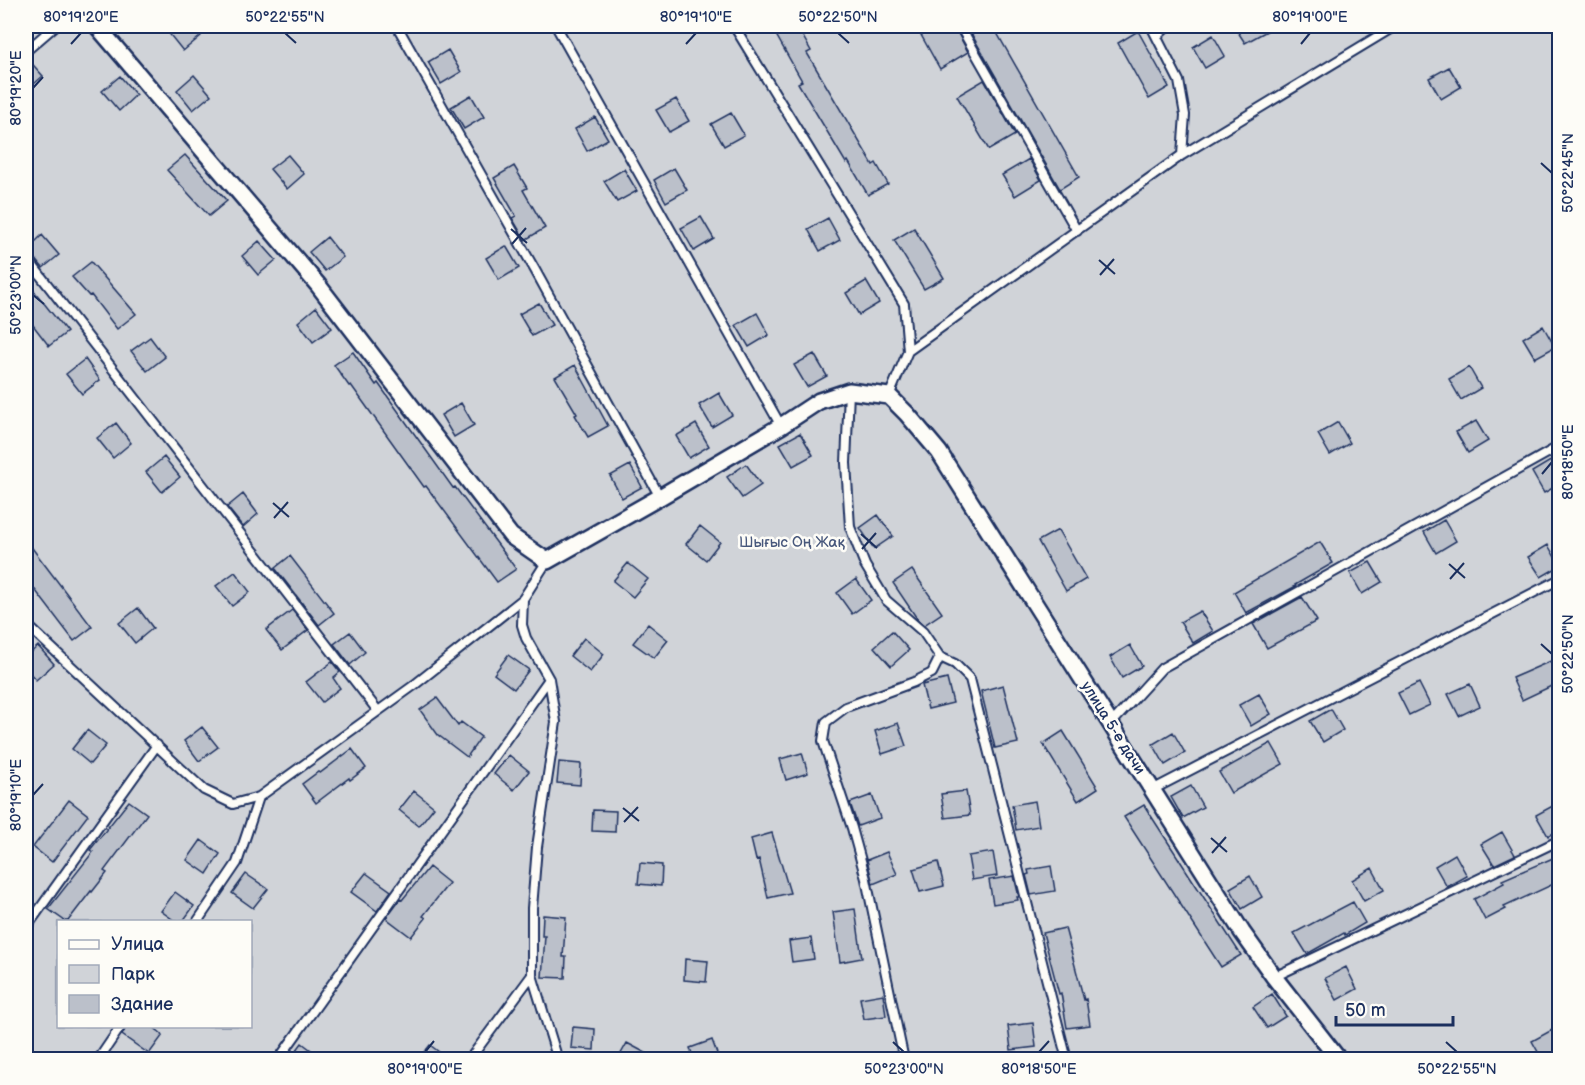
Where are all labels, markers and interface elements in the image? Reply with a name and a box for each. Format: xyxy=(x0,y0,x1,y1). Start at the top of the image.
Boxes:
text: 80°19'20"E xyxy=(43,8,119,27)
text: 50°22'55"N xyxy=(245,8,325,27)
text: 80°19'10"E xyxy=(660,8,732,27)
text: 50°22'50"N xyxy=(798,8,878,27)
text: 80°19'00"E xyxy=(1272,8,1348,27)
text: 80°19'20"E xyxy=(7,50,26,126)
text: 50°22'45"N xyxy=(1559,133,1578,213)
text: 50°23'00"N xyxy=(7,255,26,335)
text: 80°18'50"E xyxy=(1559,424,1578,500)
park label: Шығыс Оң Жақ xyxy=(739,533,845,552)
text: 50°22'50"N xyxy=(1559,614,1578,694)
street label: улица 5-е дачи xyxy=(1077,678,1149,778)
text: 80°19'10"E xyxy=(7,759,26,831)
legend xyxy=(57,920,252,1028)
text: Улица xyxy=(111,934,165,955)
text: Парк xyxy=(111,964,155,985)
scale bar xyxy=(1336,989,1453,1027)
text: Здание xyxy=(111,994,173,1015)
text: 50 m xyxy=(1345,1000,1386,1021)
text: 80°19'00"E xyxy=(387,1060,463,1079)
text: 50°23'00"N xyxy=(864,1060,944,1079)
text: 80°18'50"E xyxy=(1001,1060,1077,1079)
text: 50°22'55"N xyxy=(1417,1060,1497,1079)

